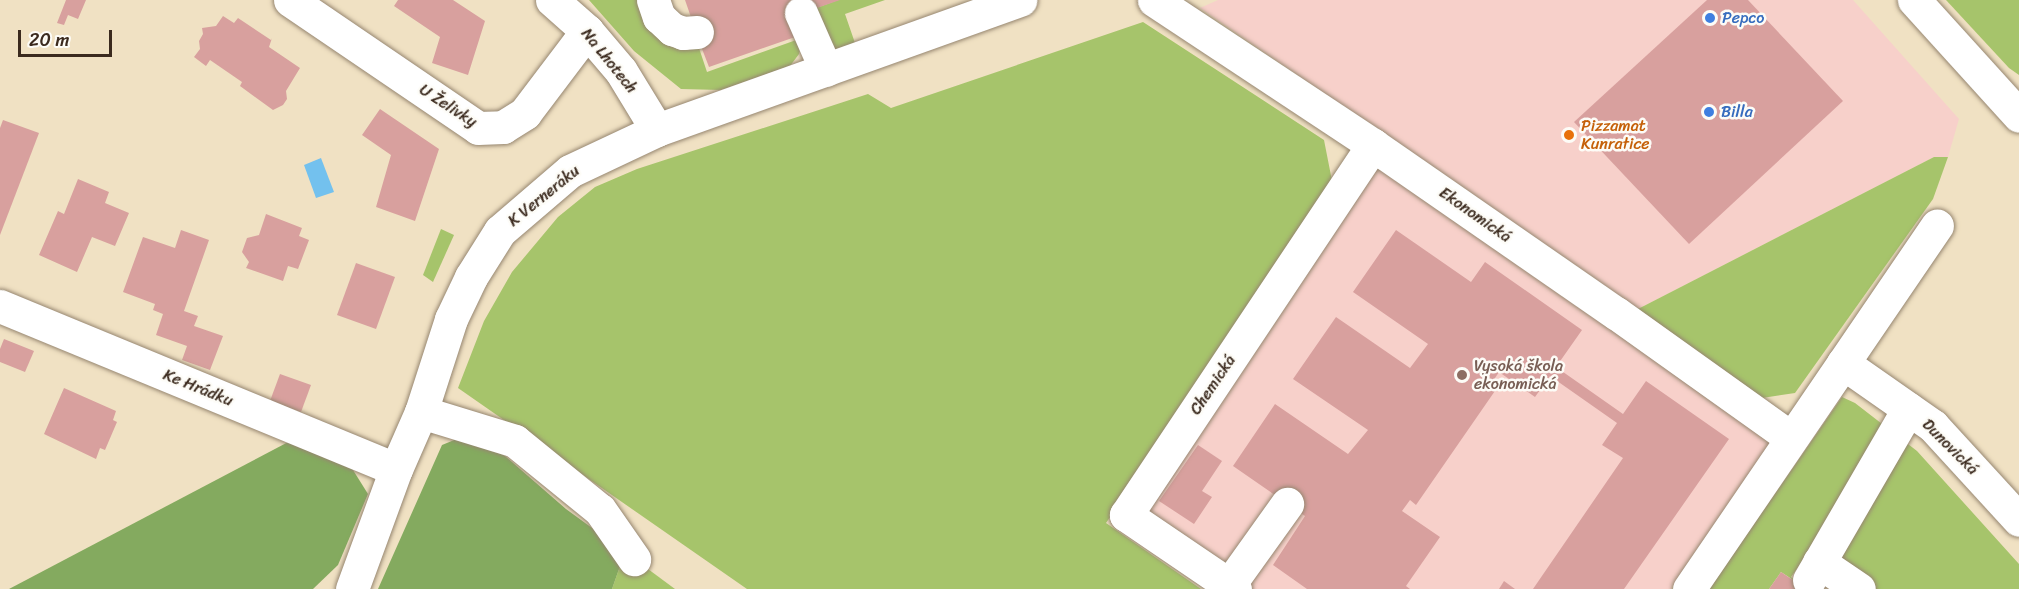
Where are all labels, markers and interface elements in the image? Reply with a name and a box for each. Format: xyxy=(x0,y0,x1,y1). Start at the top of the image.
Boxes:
place label: Pepco xyxy=(1722,8,1764,28)
marker: Pepco xyxy=(1703,11,1717,25)
scale bar xyxy=(21,18,116,56)
text: 20 m xyxy=(29,24,69,56)
street label: Na Lhotech xyxy=(577,24,641,98)
street label: U Želivky xyxy=(416,80,480,132)
place label: Billa xyxy=(1721,102,1753,122)
marker: Billa xyxy=(1702,105,1716,119)
place label: Pizzamat Kunratice xyxy=(1581,116,1650,154)
marker: Pizzamat Kunratice xyxy=(1562,128,1576,142)
street label: K Verneráku xyxy=(505,162,583,230)
street label: Ekonomická xyxy=(1435,183,1515,247)
street label: Chemická xyxy=(1186,352,1240,418)
place label: Vysoká škola ekonomická xyxy=(1474,356,1563,394)
street label: Ke Hrádku xyxy=(160,365,236,411)
marker: Vysoká škola ekonomická xyxy=(1455,368,1469,382)
street label: Dunovická xyxy=(1918,415,1982,479)

